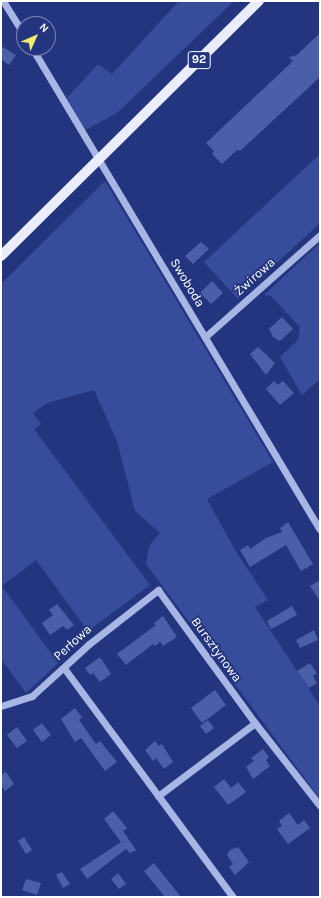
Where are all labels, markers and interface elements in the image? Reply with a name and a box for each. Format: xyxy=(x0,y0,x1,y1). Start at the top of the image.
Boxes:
north arrow xyxy=(16,16,56,56)
text: N xyxy=(37,20,52,35)
road number: 92 xyxy=(187,50,211,70)
street label: Żwirowa xyxy=(231,255,279,299)
street label: Swoboda xyxy=(166,256,208,310)
street label: Bursztynowa xyxy=(187,615,245,685)
street label: Perłowa xyxy=(51,622,95,664)

